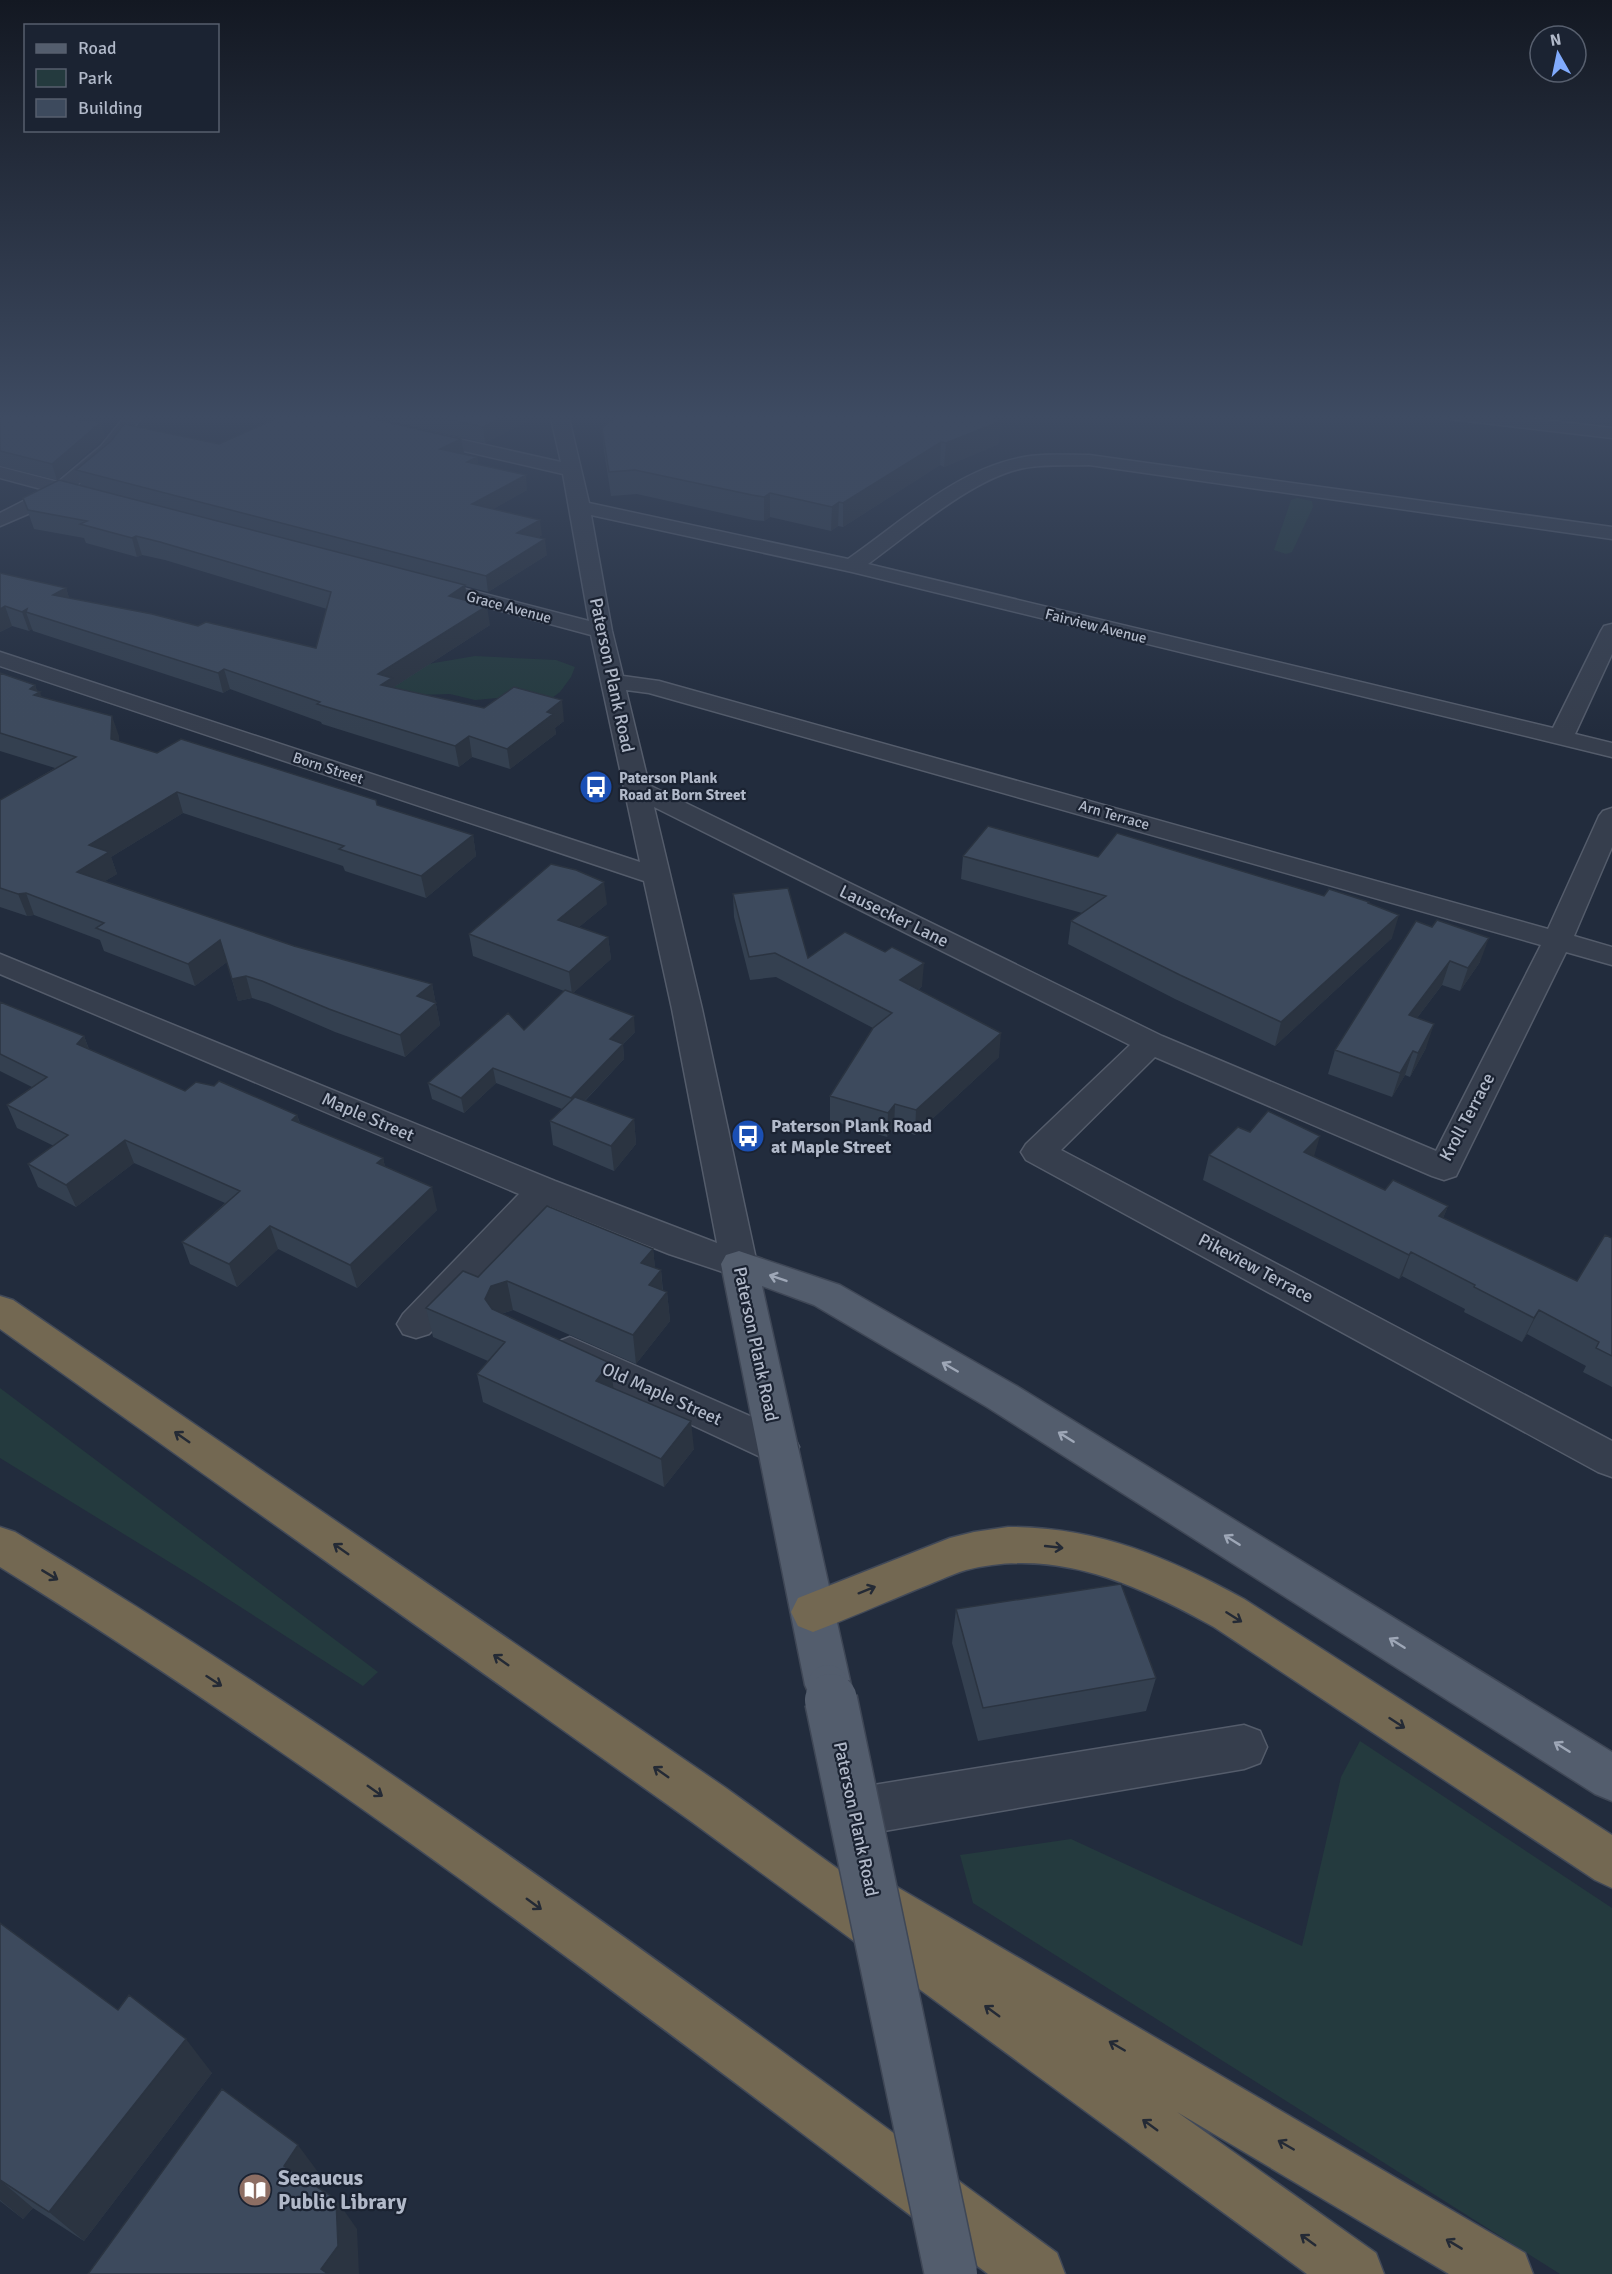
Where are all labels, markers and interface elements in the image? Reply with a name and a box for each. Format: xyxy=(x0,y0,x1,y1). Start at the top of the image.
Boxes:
legend xyxy=(24,24,219,132)
north arrow xyxy=(1528,24,1588,84)
text: N xyxy=(1549,29,1563,51)
text: Road xyxy=(78,37,117,59)
text: Park xyxy=(78,67,113,89)
text: Building xyxy=(78,97,142,119)
street label: Grace Avenue xyxy=(464,587,554,627)
street label: Paterson Plank Road xyxy=(585,596,639,754)
street label: Fairview Avenue xyxy=(1043,605,1149,647)
street label: Born Street xyxy=(291,748,365,788)
bus stop icon: Paterson Plank Road at Born Street xyxy=(578,769,614,805)
place label: Paterson Plank Road at Born Street xyxy=(619,769,746,804)
street label: Arn Terrace xyxy=(1077,796,1151,834)
street label: Lausecker Lane xyxy=(836,880,952,952)
street label: Kroll Terrace xyxy=(1435,1069,1499,1165)
street label: Maple Street xyxy=(319,1088,417,1146)
place label: Paterson Plank Road at Maple Street xyxy=(771,1115,932,1158)
bus stop icon: Paterson Plank Road at Maple Street xyxy=(730,1118,766,1154)
street label: Pikeview Terrace xyxy=(1195,1228,1317,1308)
street label: Paterson Plank Road xyxy=(729,1265,783,1423)
one-way arrow xyxy=(769,1271,787,1282)
street label: Old Maple Street xyxy=(599,1358,725,1430)
one-way arrow xyxy=(942,1360,959,1372)
one-way arrow xyxy=(1058,1430,1075,1442)
one-way arrow xyxy=(174,1431,190,1443)
one-way arrow xyxy=(1224,1534,1241,1546)
one-way arrow xyxy=(1044,1542,1064,1553)
one-way arrow xyxy=(334,1543,350,1555)
one-way arrow xyxy=(41,1570,58,1582)
one-way arrow xyxy=(858,1584,876,1595)
one-way arrow xyxy=(1225,1611,1242,1623)
one-way arrow xyxy=(1389,1637,1406,1649)
one-way arrow xyxy=(494,1654,510,1666)
one-way arrow xyxy=(205,1675,222,1687)
one-way arrow xyxy=(1389,1717,1406,1730)
street label: Paterson Plank Road xyxy=(829,1740,883,1898)
one-way arrow xyxy=(1554,1740,1571,1752)
one-way arrow xyxy=(654,1766,670,1778)
one-way arrow xyxy=(366,1785,383,1797)
one-way arrow xyxy=(526,1898,542,1910)
one-way arrow xyxy=(984,2004,1000,2017)
one-way arrow xyxy=(1109,2039,1126,2051)
one-way arrow xyxy=(1142,2119,1158,2131)
one-way arrow xyxy=(1277,2138,1294,2150)
place label: Secaucus Public Library xyxy=(278,2165,407,2215)
library icon: Secaucus Public Library xyxy=(237,2172,273,2208)
one-way arrow xyxy=(1300,2233,1316,2246)
one-way arrow xyxy=(1446,2237,1463,2249)

